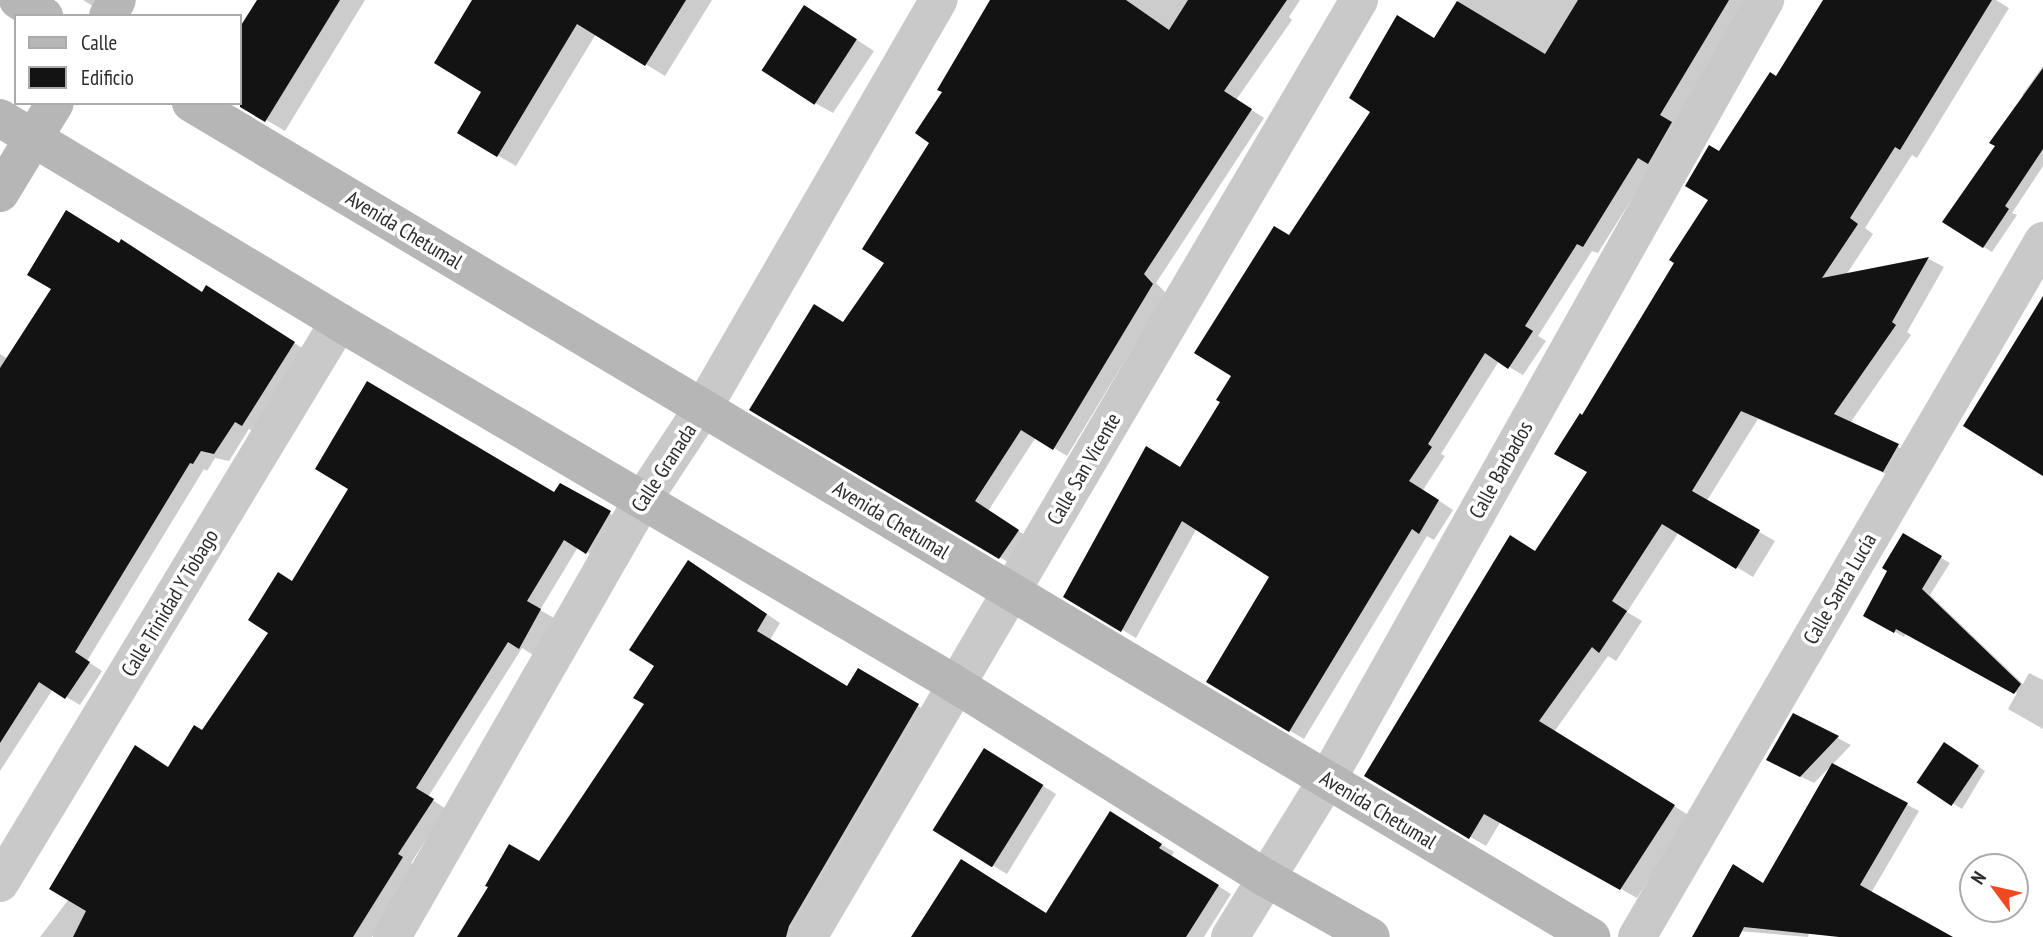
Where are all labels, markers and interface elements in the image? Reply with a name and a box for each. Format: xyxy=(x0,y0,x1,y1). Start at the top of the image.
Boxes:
legend xyxy=(14,14,242,105)
text: Calle xyxy=(81,29,117,56)
text: Edificio xyxy=(81,64,134,91)
street label: Avenida Chetumal xyxy=(341,185,467,275)
street label: Calle San Vicente xyxy=(1042,408,1126,530)
street label: Calle Barbados xyxy=(1464,417,1538,523)
street label: Calle Granada xyxy=(626,419,702,517)
street label: Avenida Chetumal xyxy=(828,475,954,565)
street label: Calle Trinidad Y Tobago xyxy=(116,524,224,682)
street label: Calle Santa Lucía xyxy=(1798,529,1882,649)
street label: Avenida Chetumal xyxy=(1315,765,1441,855)
north arrow xyxy=(1959,853,2029,923)
text: N xyxy=(1965,867,1991,888)

